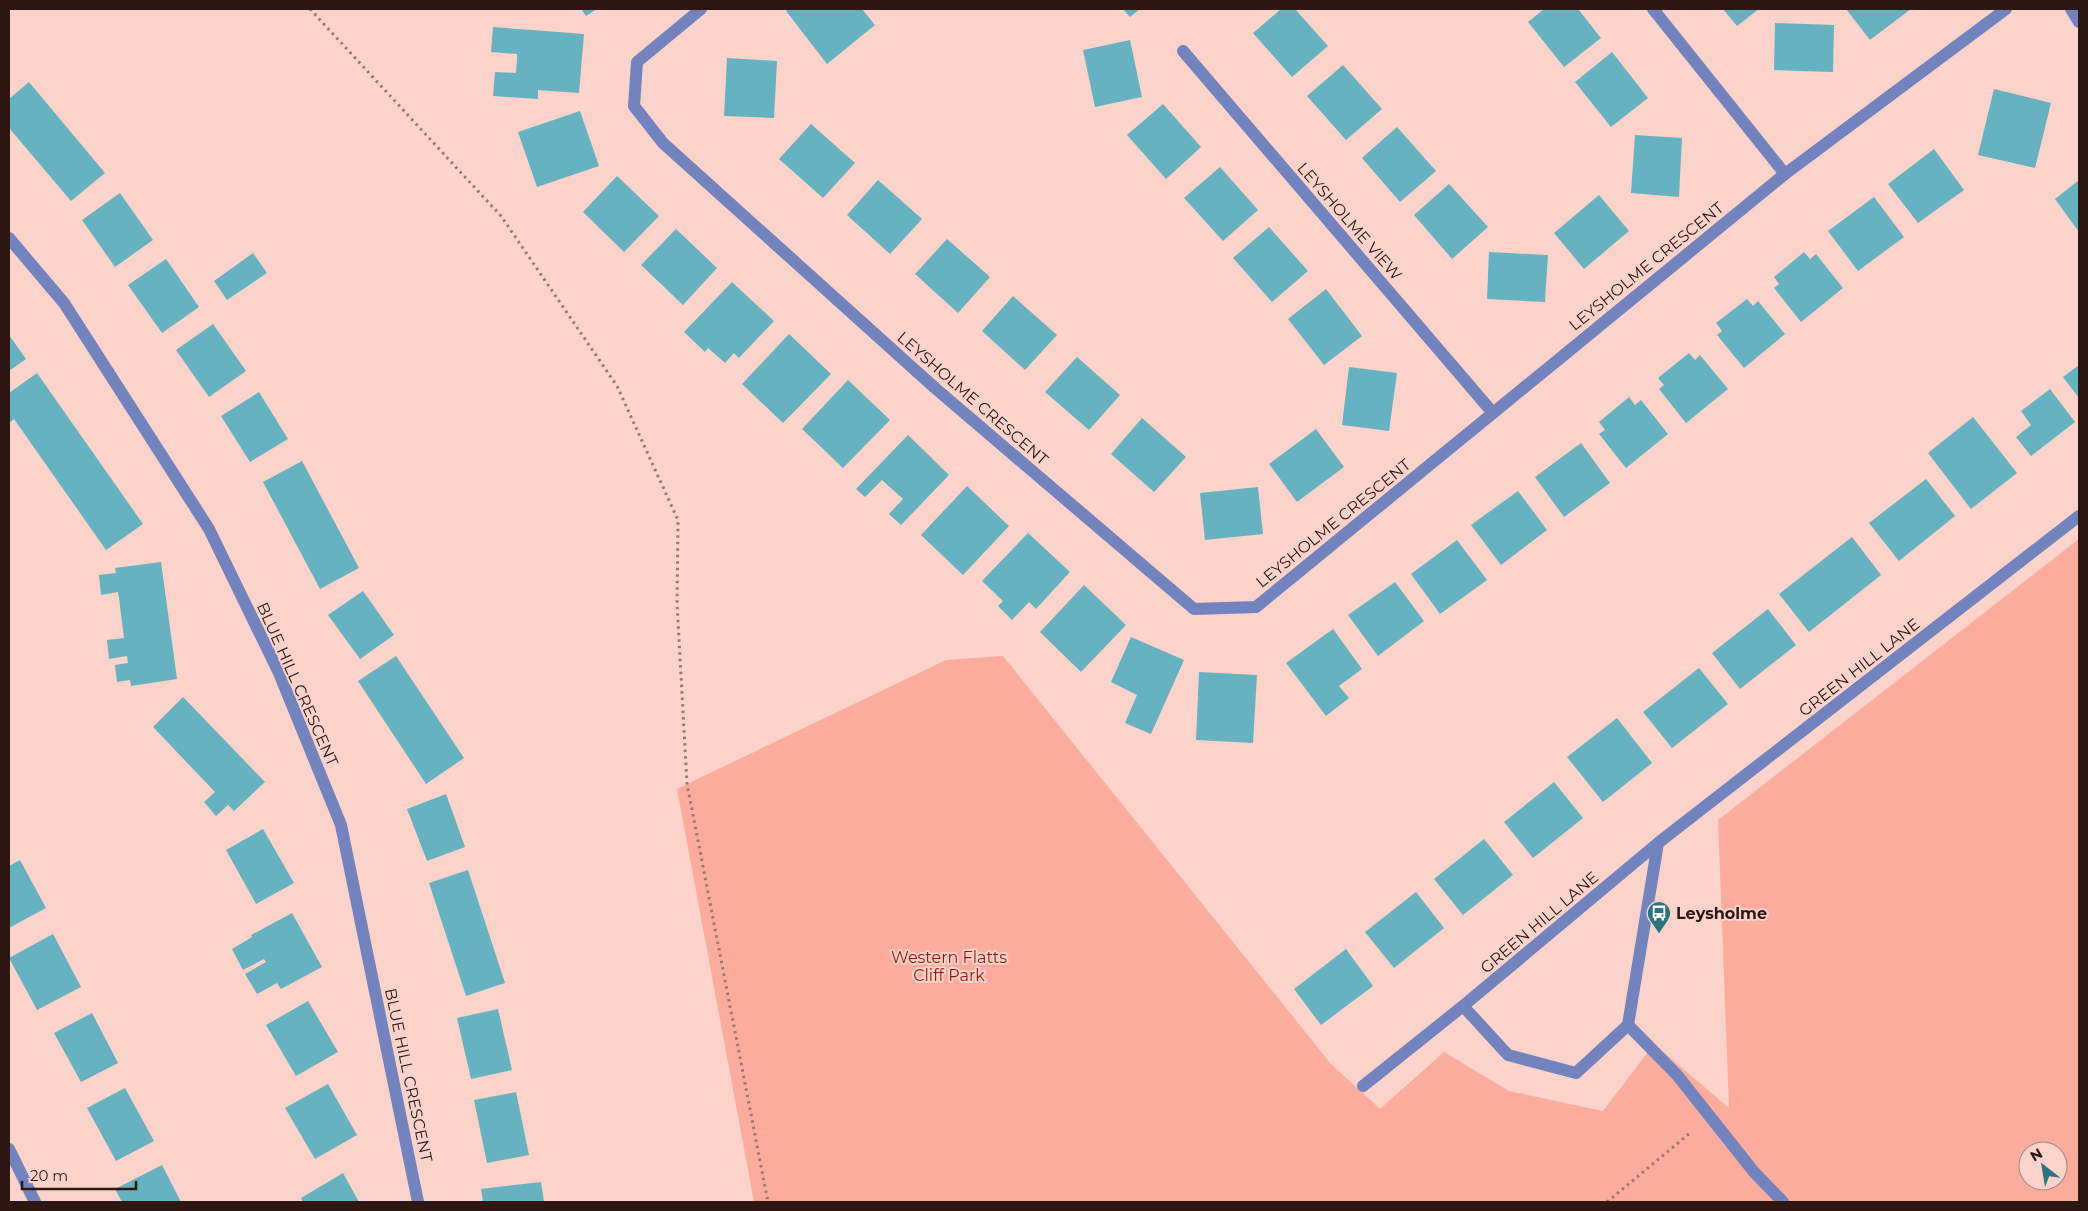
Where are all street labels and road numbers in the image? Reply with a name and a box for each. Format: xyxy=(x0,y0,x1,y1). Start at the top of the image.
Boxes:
street label: LEYSHOLME VIEW xyxy=(1293,159,1406,284)
street label: LEYSHOLME CRESCENT xyxy=(1565,198,1728,335)
street label: LEYSHOLME CRESCENT xyxy=(893,328,1053,470)
street label: LEYSHOLME CRESCENT xyxy=(1252,455,1415,592)
street label: BLUE HILL CRESCENT xyxy=(253,599,343,770)
street label: GREEN HILL LANE xyxy=(1795,614,1923,720)
street label: GREEN HILL LANE xyxy=(1477,868,1602,977)
street label: BLUE HILL CRESCENT xyxy=(381,986,436,1165)

